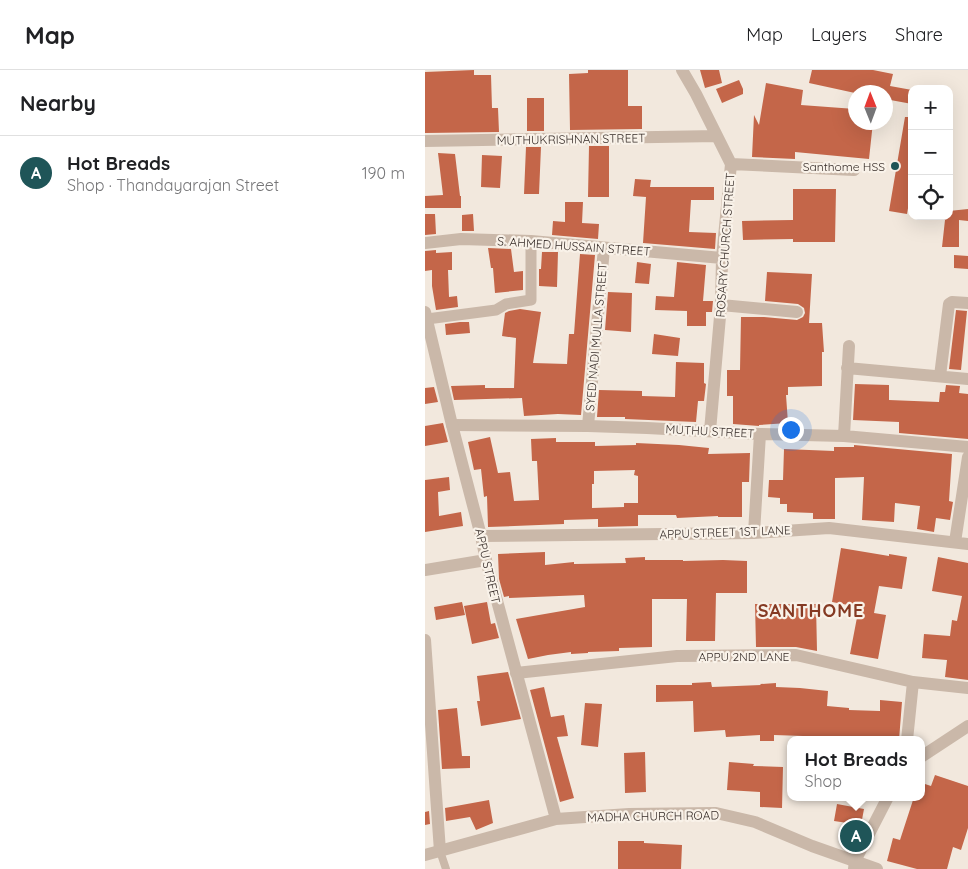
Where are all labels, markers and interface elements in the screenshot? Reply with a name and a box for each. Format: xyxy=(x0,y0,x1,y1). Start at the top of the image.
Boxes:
text: Map xyxy=(25,20,75,50)
text: Map xyxy=(746,23,783,46)
text: Layers xyxy=(811,23,867,46)
text: Share xyxy=(895,23,943,46)
north arrow xyxy=(848,85,893,130)
map controls xyxy=(908,85,953,220)
button: + xyxy=(908,85,953,130)
text: Nearby xyxy=(20,90,96,116)
street label: MUTHUKRISHNAN STREET xyxy=(496,130,646,148)
button: − xyxy=(908,130,953,175)
text: Hot Breads xyxy=(67,151,170,175)
place label: Santhome HSS xyxy=(803,159,885,174)
marker: Santhome HSS xyxy=(889,160,901,172)
text: A xyxy=(31,163,41,183)
text: 190 m xyxy=(362,163,405,183)
street label: ROSARY CHURCH STREET xyxy=(712,172,738,318)
text: Shop · Thandayarajan Street xyxy=(67,175,279,195)
button: locate xyxy=(908,175,953,220)
street label: S. AHMED HUSSAIN STREET xyxy=(497,233,651,259)
street label: SYED NADI MULLA STREET xyxy=(582,262,610,412)
your location xyxy=(778,417,804,443)
street label: MUTHU STREET xyxy=(665,421,755,441)
street label: APPU STREET 1ST LANE xyxy=(659,522,791,542)
street label: APPU STREET xyxy=(472,527,504,605)
district label: SANTHOME xyxy=(758,599,864,622)
street label: APPU 2ND LANE xyxy=(699,649,790,664)
popup xyxy=(787,736,925,801)
text: Hot Breads xyxy=(804,747,908,771)
text: Shop xyxy=(804,771,842,791)
street label: MADHA CHURCH ROAD xyxy=(587,807,720,825)
pin: A xyxy=(840,817,872,855)

